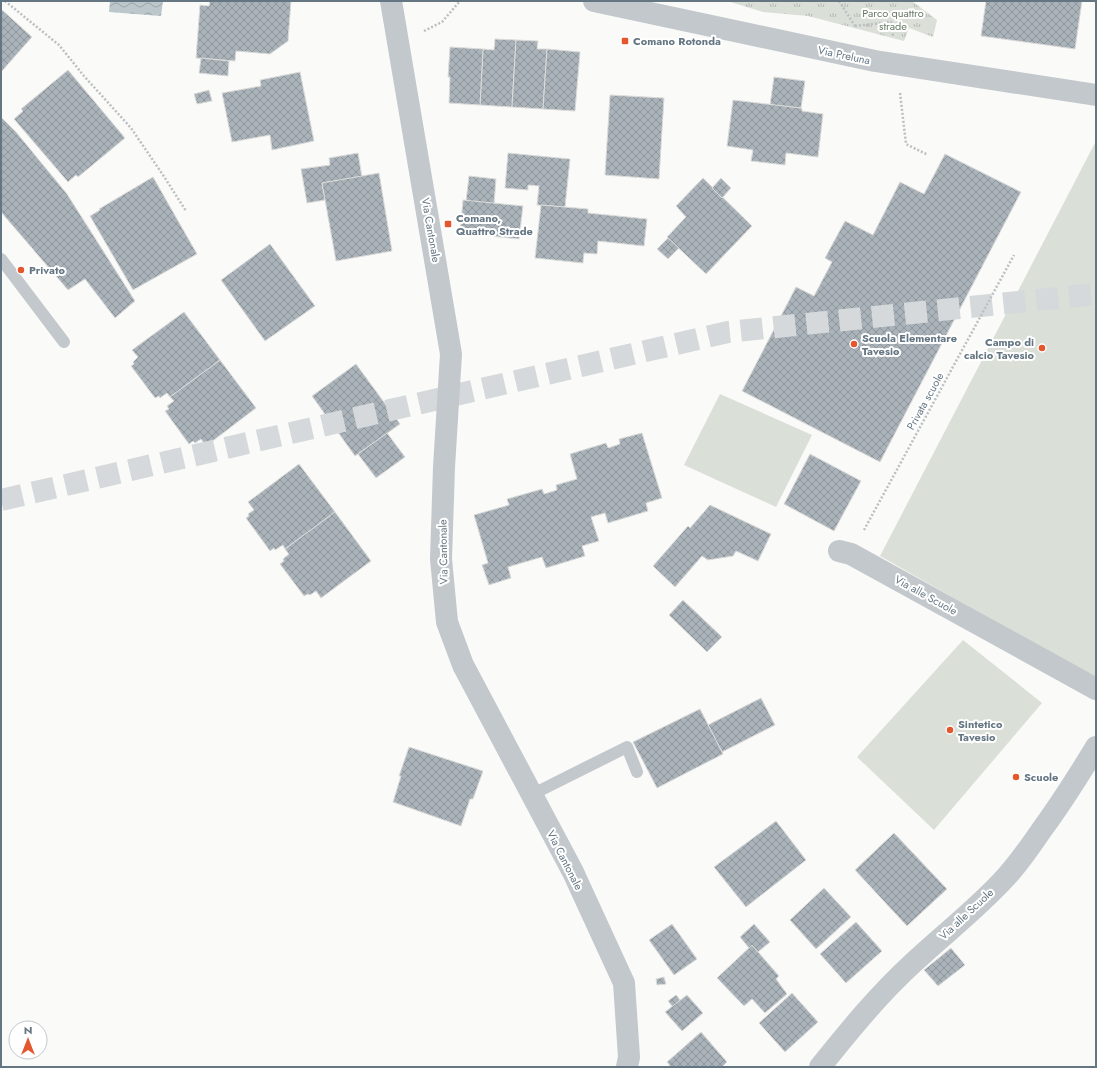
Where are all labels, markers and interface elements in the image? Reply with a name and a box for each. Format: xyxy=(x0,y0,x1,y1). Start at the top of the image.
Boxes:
park label: Parco quattro strade xyxy=(862,5,924,34)
place label: Comano Rotonda xyxy=(633,33,721,49)
marker: Comano Rotonda xyxy=(620,36,630,46)
street label: Via Preluna xyxy=(816,42,872,68)
street label: Via Cantonale xyxy=(417,196,445,264)
place label: Comano, Quattro Strade xyxy=(456,210,533,239)
marker: Comano, Quattro Strade xyxy=(443,219,453,229)
place label: Privato xyxy=(29,262,65,278)
marker: Privato xyxy=(16,265,26,275)
place label: Scuola Elementare Tavesio xyxy=(862,330,957,359)
place label: Campo di calcio Tavesio xyxy=(964,334,1035,363)
marker: Scuola Elementare Tavesio xyxy=(849,339,859,349)
marker: Campo di calcio Tavesio xyxy=(1037,343,1047,353)
street label: Privata scuole xyxy=(903,369,948,433)
street label: Via Cantonale xyxy=(434,519,452,585)
street label: Via alle Scuole xyxy=(892,571,960,619)
place label: Sintetico Tavesio xyxy=(958,716,1003,745)
marker: Sintetico Tavesio xyxy=(945,725,955,735)
place label: Scuole xyxy=(1024,769,1058,785)
marker: Scuole xyxy=(1011,772,1021,782)
street label: Via Cantonale xyxy=(543,827,587,893)
street label: Via alle Scuole xyxy=(935,884,997,943)
north arrow xyxy=(8,1020,48,1060)
text: N xyxy=(24,1022,32,1038)

